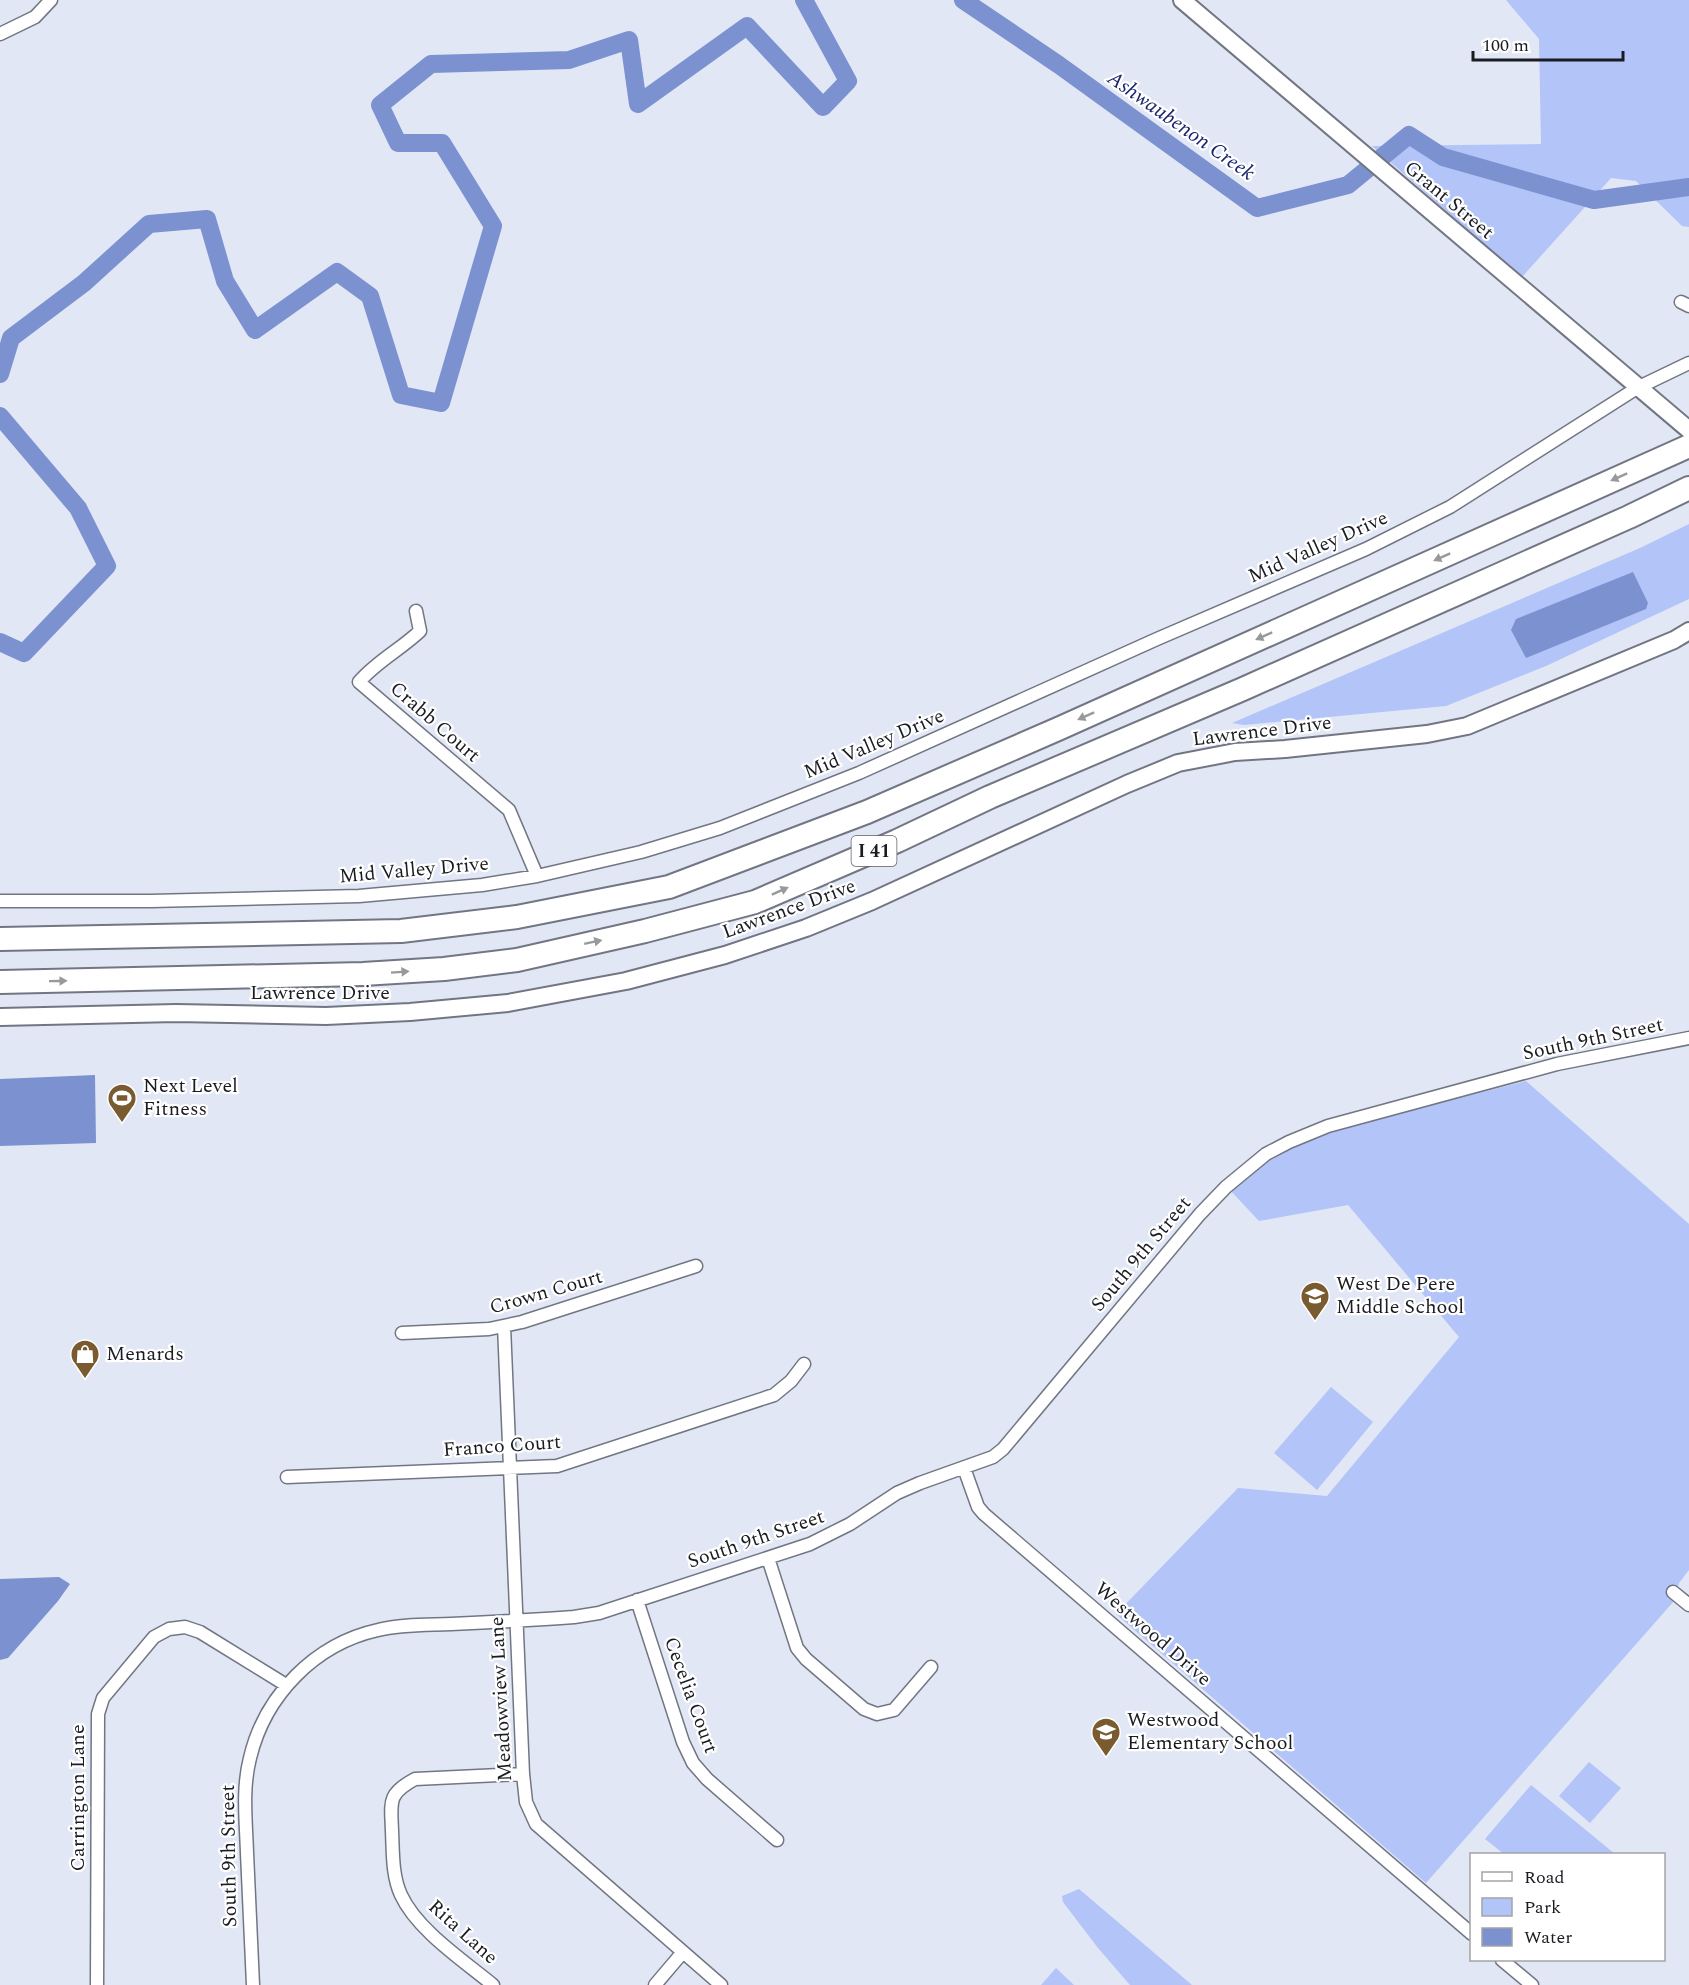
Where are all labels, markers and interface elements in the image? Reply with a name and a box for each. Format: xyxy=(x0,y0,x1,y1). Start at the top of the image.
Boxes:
scale bar xyxy=(1473,24,1623,62)
text: 100 m xyxy=(1482,32,1529,59)
water label: Ashwaubenon Creek xyxy=(1100,62,1262,189)
street label: Grant Street xyxy=(1397,153,1501,247)
one-way arrow xyxy=(1611,472,1628,481)
street label: Mid Valley Drive xyxy=(1243,503,1393,591)
one-way arrow xyxy=(1433,552,1450,561)
one-way arrow xyxy=(1255,632,1272,641)
street label: Crabb Court xyxy=(383,674,487,770)
street label: Mid Valley Drive xyxy=(799,701,949,787)
street label: Lawrence Drive xyxy=(1191,708,1333,754)
one-way arrow xyxy=(1077,712,1094,721)
road number: I 41 xyxy=(852,836,896,866)
street label: Mid Valley Drive xyxy=(338,849,490,891)
street label: Lawrence Drive xyxy=(718,871,860,947)
one-way arrow xyxy=(772,886,789,895)
one-way arrow xyxy=(583,936,602,946)
one-way arrow xyxy=(391,967,410,977)
one-way arrow xyxy=(49,976,68,985)
street label: Lawrence Drive xyxy=(250,978,390,1008)
street label: South 9th Street xyxy=(1520,1009,1666,1069)
place label: Next Level Fitness xyxy=(143,1071,238,1124)
sports icon: Next Level Fitness xyxy=(106,1082,138,1124)
street label: South 9th Street xyxy=(1084,1190,1198,1318)
street label: Crown Court xyxy=(486,1262,606,1322)
place label: West De Pere Middle School xyxy=(1336,1269,1464,1322)
school or university icon: West De Pere Middle School xyxy=(1299,1280,1331,1322)
shop icon: Menards xyxy=(69,1338,101,1380)
place label: Menards xyxy=(106,1339,184,1369)
street label: Franco Court xyxy=(442,1427,562,1465)
street label: South 9th Street xyxy=(684,1502,828,1576)
street label: Westwood Drive xyxy=(1088,1575,1218,1693)
street label: Meadowview Lane xyxy=(482,1616,520,1782)
street label: Cecelia Court xyxy=(656,1633,726,1757)
place label: Westwood Elementary School xyxy=(1127,1705,1293,1758)
school or university icon: Westwood Elementary School xyxy=(1090,1716,1122,1758)
street label: Carrington Lane xyxy=(63,1724,93,1872)
street label: South 9th Street xyxy=(213,1784,245,1928)
legend xyxy=(1470,1853,1665,1961)
text: Road xyxy=(1524,1864,1565,1891)
street label: Rita Lane xyxy=(421,1892,505,1972)
text: Park xyxy=(1524,1894,1561,1921)
text: Water xyxy=(1524,1924,1572,1951)

